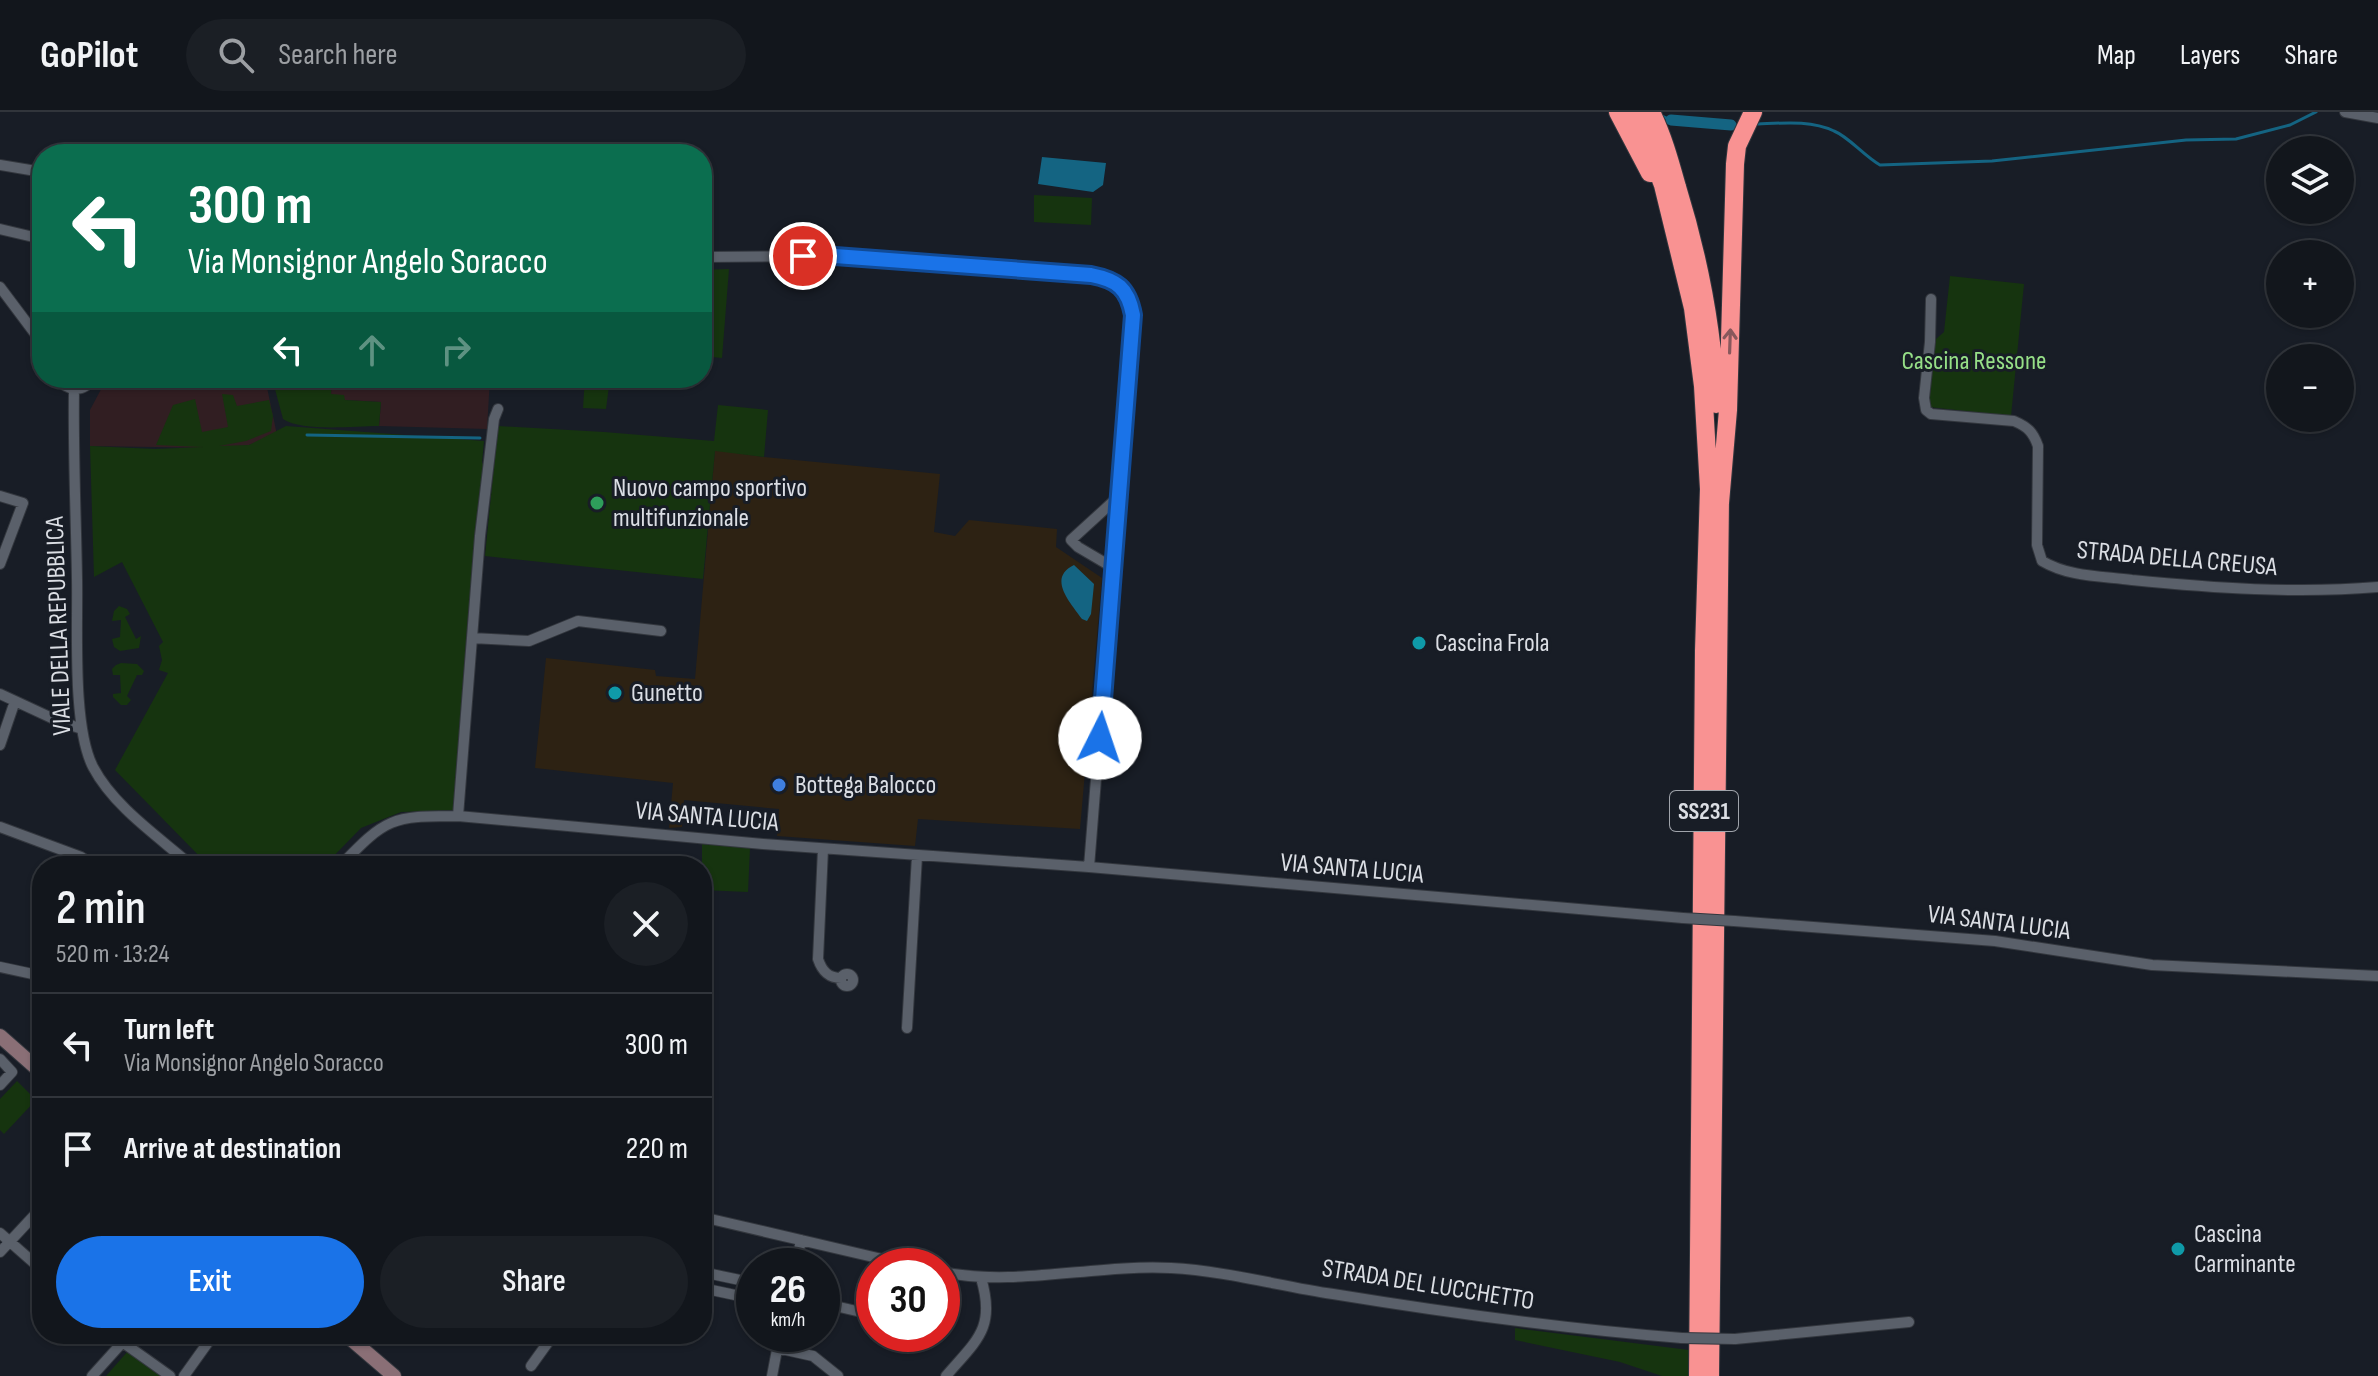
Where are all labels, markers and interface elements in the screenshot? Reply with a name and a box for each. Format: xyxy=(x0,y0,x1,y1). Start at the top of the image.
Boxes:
search box xyxy=(186,19,746,91)
text: GoPilot xyxy=(40,33,138,78)
icon: search xyxy=(214,33,258,77)
text: Search here xyxy=(278,37,398,73)
text: Map xyxy=(2097,39,2136,72)
text: Layers xyxy=(2180,39,2240,72)
text: Share xyxy=(2284,39,2338,72)
map controls xyxy=(2266,136,2354,432)
button: layers xyxy=(2266,136,2354,224)
text: 300 m xyxy=(188,173,312,240)
icon: left xyxy=(56,176,160,280)
pin xyxy=(769,222,837,290)
icon: arrive xyxy=(781,234,825,278)
button: + xyxy=(2266,240,2354,328)
text: Via Monsignor Angelo Soracco xyxy=(188,241,548,284)
icon: left xyxy=(266,328,310,372)
icon: ahead xyxy=(350,328,394,372)
icon: right xyxy=(434,328,478,372)
one-way arrow xyxy=(1722,328,1738,355)
button: − xyxy=(2266,344,2354,432)
park label: Cascina Ressone xyxy=(1902,346,2046,377)
place label: Nuovo campo sportivo multifunzionale xyxy=(613,473,807,534)
marker: Nuovo campo sportivo multifunzionale xyxy=(588,494,606,512)
street label: VIALE DELLA REPUBBLICA xyxy=(40,515,78,736)
street label: STRADA DELLA CREUSA xyxy=(2076,535,2279,583)
place label: Cascina Frola xyxy=(1435,628,1550,659)
marker: Cascina Frola xyxy=(1410,634,1428,652)
place label: Gunetto xyxy=(631,678,703,709)
marker: Gunetto xyxy=(606,684,624,702)
position arrow xyxy=(1058,696,1142,780)
place label: Bottega Balocco xyxy=(795,770,936,801)
marker: Bottega Balocco xyxy=(770,776,788,794)
road number: SS231 xyxy=(1670,791,1738,831)
street label: VIA SANTA LUCIA xyxy=(634,795,781,839)
street label: VIA SANTA LUCIA xyxy=(1279,847,1426,891)
text: 2 min xyxy=(56,880,146,937)
button: close xyxy=(604,882,688,966)
street label: VIA SANTA LUCIA xyxy=(1926,899,2073,947)
text: 520 m · 13:24 xyxy=(56,939,169,970)
text: Turn left xyxy=(124,1012,214,1048)
icon: left xyxy=(56,1023,100,1067)
text: 300 m xyxy=(625,1027,688,1063)
text: Via Monsignor Angelo Soracco xyxy=(124,1048,384,1079)
icon: arrive xyxy=(56,1127,100,1171)
text: Arrive at destination xyxy=(124,1131,341,1167)
text: 220 m xyxy=(626,1131,688,1167)
place label: Cascina Carminante xyxy=(2194,1219,2296,1280)
button: Exit xyxy=(56,1236,364,1328)
button: Share xyxy=(380,1236,688,1328)
marker: Cascina Carminante xyxy=(2169,1240,2187,1258)
speed limit sign: 30 xyxy=(856,1248,960,1352)
street label: STRADA DEL LUCCHETTO xyxy=(1320,1253,1536,1317)
text: 26 xyxy=(770,1266,806,1314)
text: km/h xyxy=(771,1308,805,1332)

